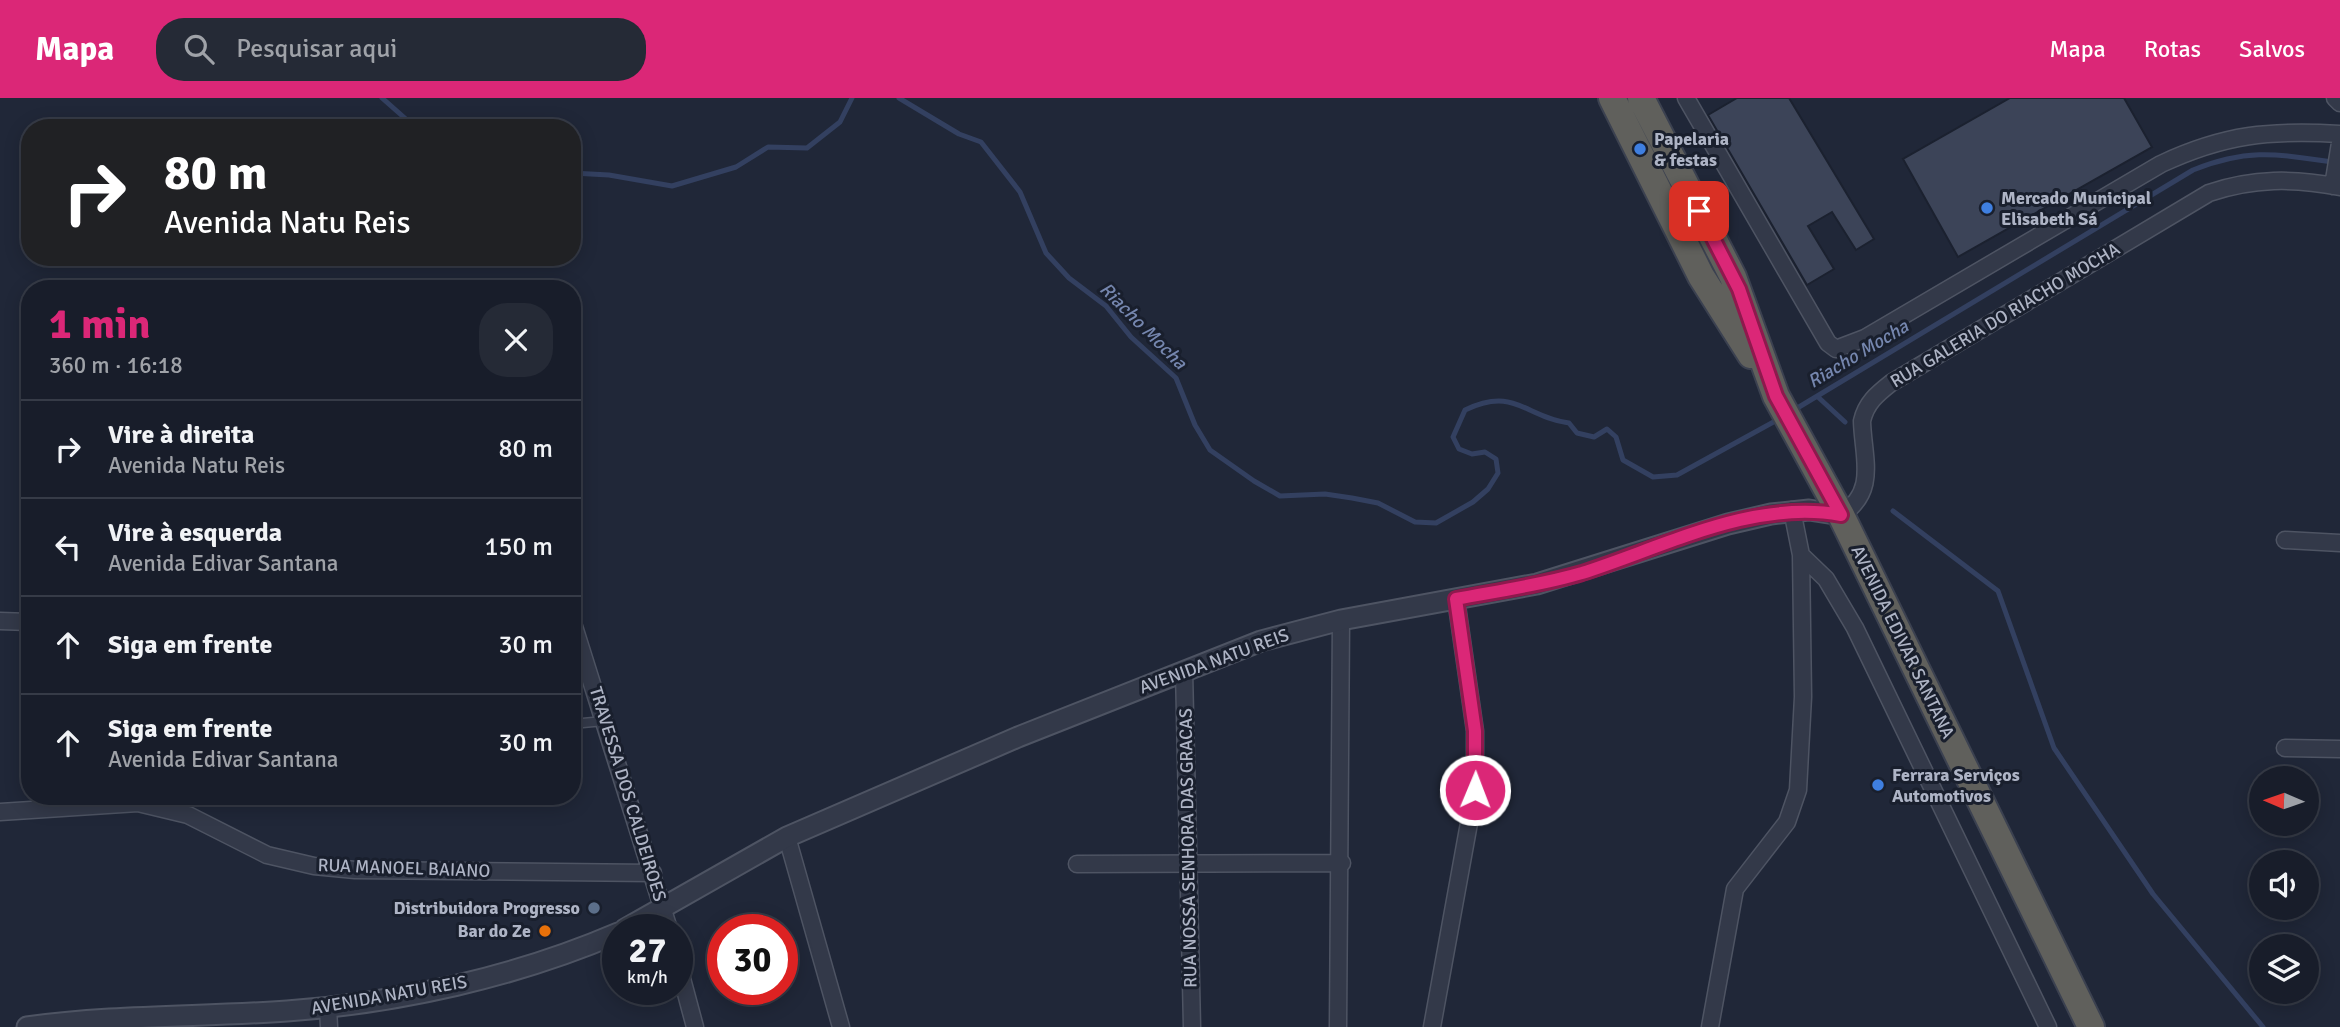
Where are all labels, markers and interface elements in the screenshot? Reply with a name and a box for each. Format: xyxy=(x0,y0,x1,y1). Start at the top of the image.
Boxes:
search box xyxy=(156,18,646,81)
text: Mapa xyxy=(35,29,114,70)
icon: search xyxy=(180,30,218,68)
text: Pesquisar aqui xyxy=(236,33,397,65)
text: Mapa xyxy=(2049,34,2106,64)
text: Rotas xyxy=(2144,34,2201,64)
text: Salvos xyxy=(2239,34,2305,64)
place label: Papelaria & festas xyxy=(1654,128,1729,171)
marker: Papelaria & festas xyxy=(1632,141,1648,157)
text: 80 m xyxy=(164,143,267,203)
icon: right xyxy=(49,147,140,238)
pin xyxy=(1669,181,1729,241)
place label: Mercado Municipal Elisabeth Sá xyxy=(2001,187,2152,230)
icon: arrive xyxy=(1680,192,1718,230)
marker: Mercado Municipal Elisabeth Sá xyxy=(1979,200,1995,216)
text: Avenida Natu Reis xyxy=(164,203,410,242)
street label: RUA GALERIA DO RIACHO MOCHA xyxy=(1886,238,2124,392)
water label: Riacho Mocha xyxy=(1094,277,1193,376)
text: 1 min xyxy=(49,299,150,350)
button: close xyxy=(479,303,553,377)
water label: Riacho Mocha xyxy=(1803,314,1914,394)
text: 360 m · 16:18 xyxy=(49,351,183,380)
text: Vire à direita xyxy=(108,419,254,451)
icon: right xyxy=(49,430,87,468)
text: 80 m xyxy=(498,433,553,465)
text: Avenida Natu Reis xyxy=(108,451,285,480)
text: Vire à esquerda xyxy=(108,517,282,549)
icon: left xyxy=(49,528,87,566)
text: 150 m xyxy=(484,531,553,563)
street label: AVENIDA EDIVAR SANTANA xyxy=(1847,542,1959,742)
text: Avenida Edivar Santana xyxy=(108,549,338,578)
street label: AVENIDA NATU REIS xyxy=(1136,624,1292,698)
icon: ahead xyxy=(49,626,87,664)
text: Siga em frente xyxy=(108,629,272,661)
text: 30 m xyxy=(498,629,553,661)
street label: TRAVESSA DOS CALDEIROES xyxy=(585,684,671,904)
street label: RUA NOSSA SENHORA DAS GRACAS xyxy=(1175,708,1201,988)
text: Siga em frente xyxy=(108,713,272,745)
icon: ahead xyxy=(49,724,87,762)
text: 30 m xyxy=(498,727,553,759)
text: Avenida Edivar Santana xyxy=(108,745,338,774)
position arrow xyxy=(1438,753,1512,827)
place label: Ferrara Serviços Automotivos xyxy=(1892,764,2020,807)
north arrow xyxy=(2249,766,2319,836)
map controls xyxy=(2249,766,2319,1004)
marker: Ferrara Serviços Automotivos xyxy=(1870,777,1886,793)
button: sound xyxy=(2249,850,2319,920)
street label: RUA MANOEL BAIANO xyxy=(317,854,491,882)
place label: Distribuidora Progresso xyxy=(393,897,580,919)
marker: Distribuidora Progresso xyxy=(586,900,602,916)
speed limit sign: 30 xyxy=(707,914,798,1005)
place label: Bar do Ze xyxy=(457,920,531,942)
marker: Bar do Ze xyxy=(537,923,553,939)
text: 27 xyxy=(629,929,666,972)
button: layers xyxy=(2249,934,2319,1004)
text: km/h xyxy=(627,966,668,988)
street label: AVENIDA NATU REIS xyxy=(309,970,469,1020)

